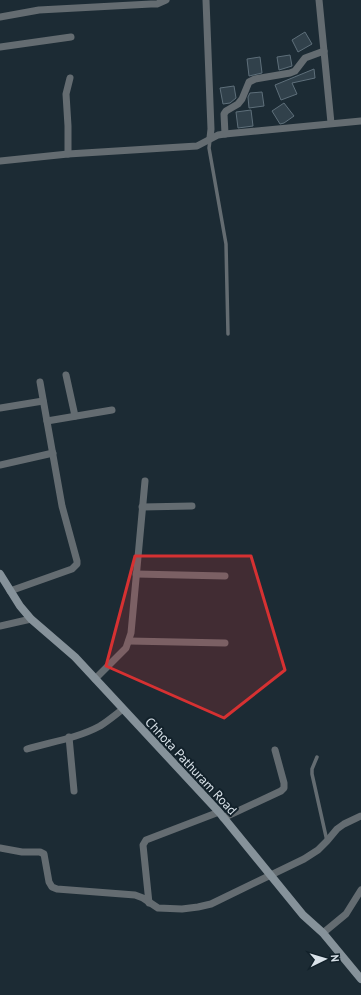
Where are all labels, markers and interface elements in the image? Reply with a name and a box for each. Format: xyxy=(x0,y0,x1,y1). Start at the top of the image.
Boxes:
street label: Chhota Pathuram Road xyxy=(141,714,241,818)
north arrow xyxy=(305,939,345,979)
text: N xyxy=(328,954,342,962)

